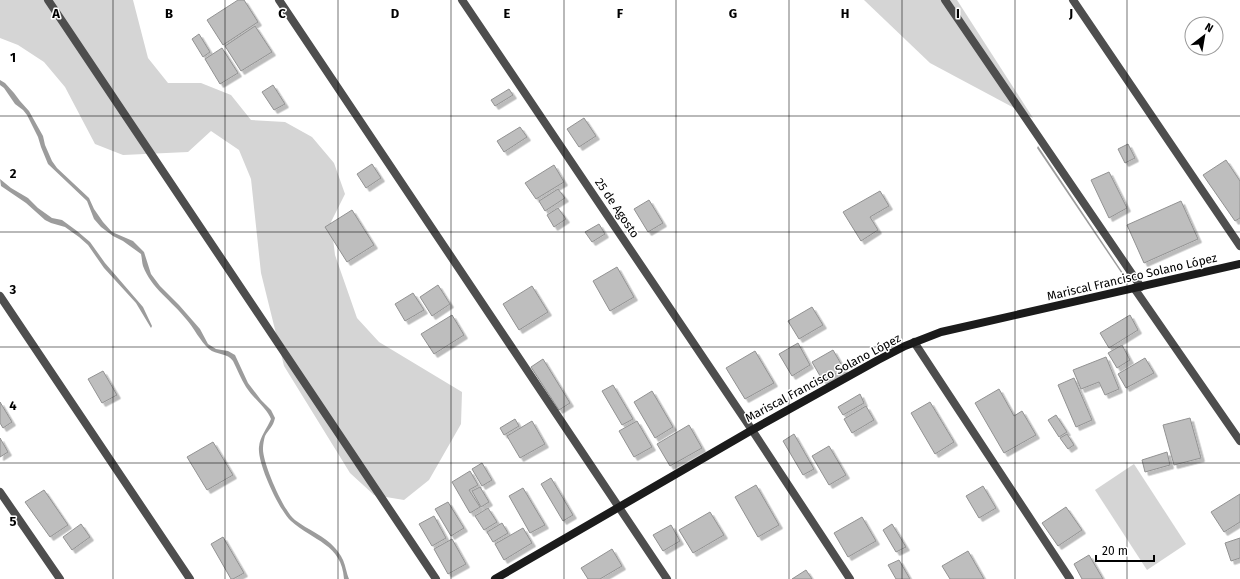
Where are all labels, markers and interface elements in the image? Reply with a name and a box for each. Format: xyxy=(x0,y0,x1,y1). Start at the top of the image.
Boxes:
text: A xyxy=(51,6,60,21)
text: B xyxy=(165,6,173,21)
text: C xyxy=(278,6,286,21)
text: D xyxy=(391,6,400,21)
text: E xyxy=(504,6,511,21)
text: F xyxy=(617,6,624,21)
text: G xyxy=(729,6,737,21)
text: H xyxy=(841,6,849,21)
text: I xyxy=(956,6,960,21)
text: J xyxy=(1068,6,1073,21)
north arrow xyxy=(1184,16,1224,56)
text: N xyxy=(1202,20,1215,35)
text: 1 xyxy=(10,50,16,65)
text: 2 xyxy=(10,166,17,181)
street label: 25 de Agosto xyxy=(592,176,642,240)
street label: Mariscal Francisco Solano López xyxy=(1046,251,1218,303)
text: 3 xyxy=(9,282,17,297)
street label: Mariscal Francisco Solano López xyxy=(743,331,903,425)
text: 4 xyxy=(9,398,17,413)
text: 5 xyxy=(10,514,17,529)
scale bar xyxy=(1096,537,1154,563)
text: 20 m xyxy=(1102,544,1128,558)

